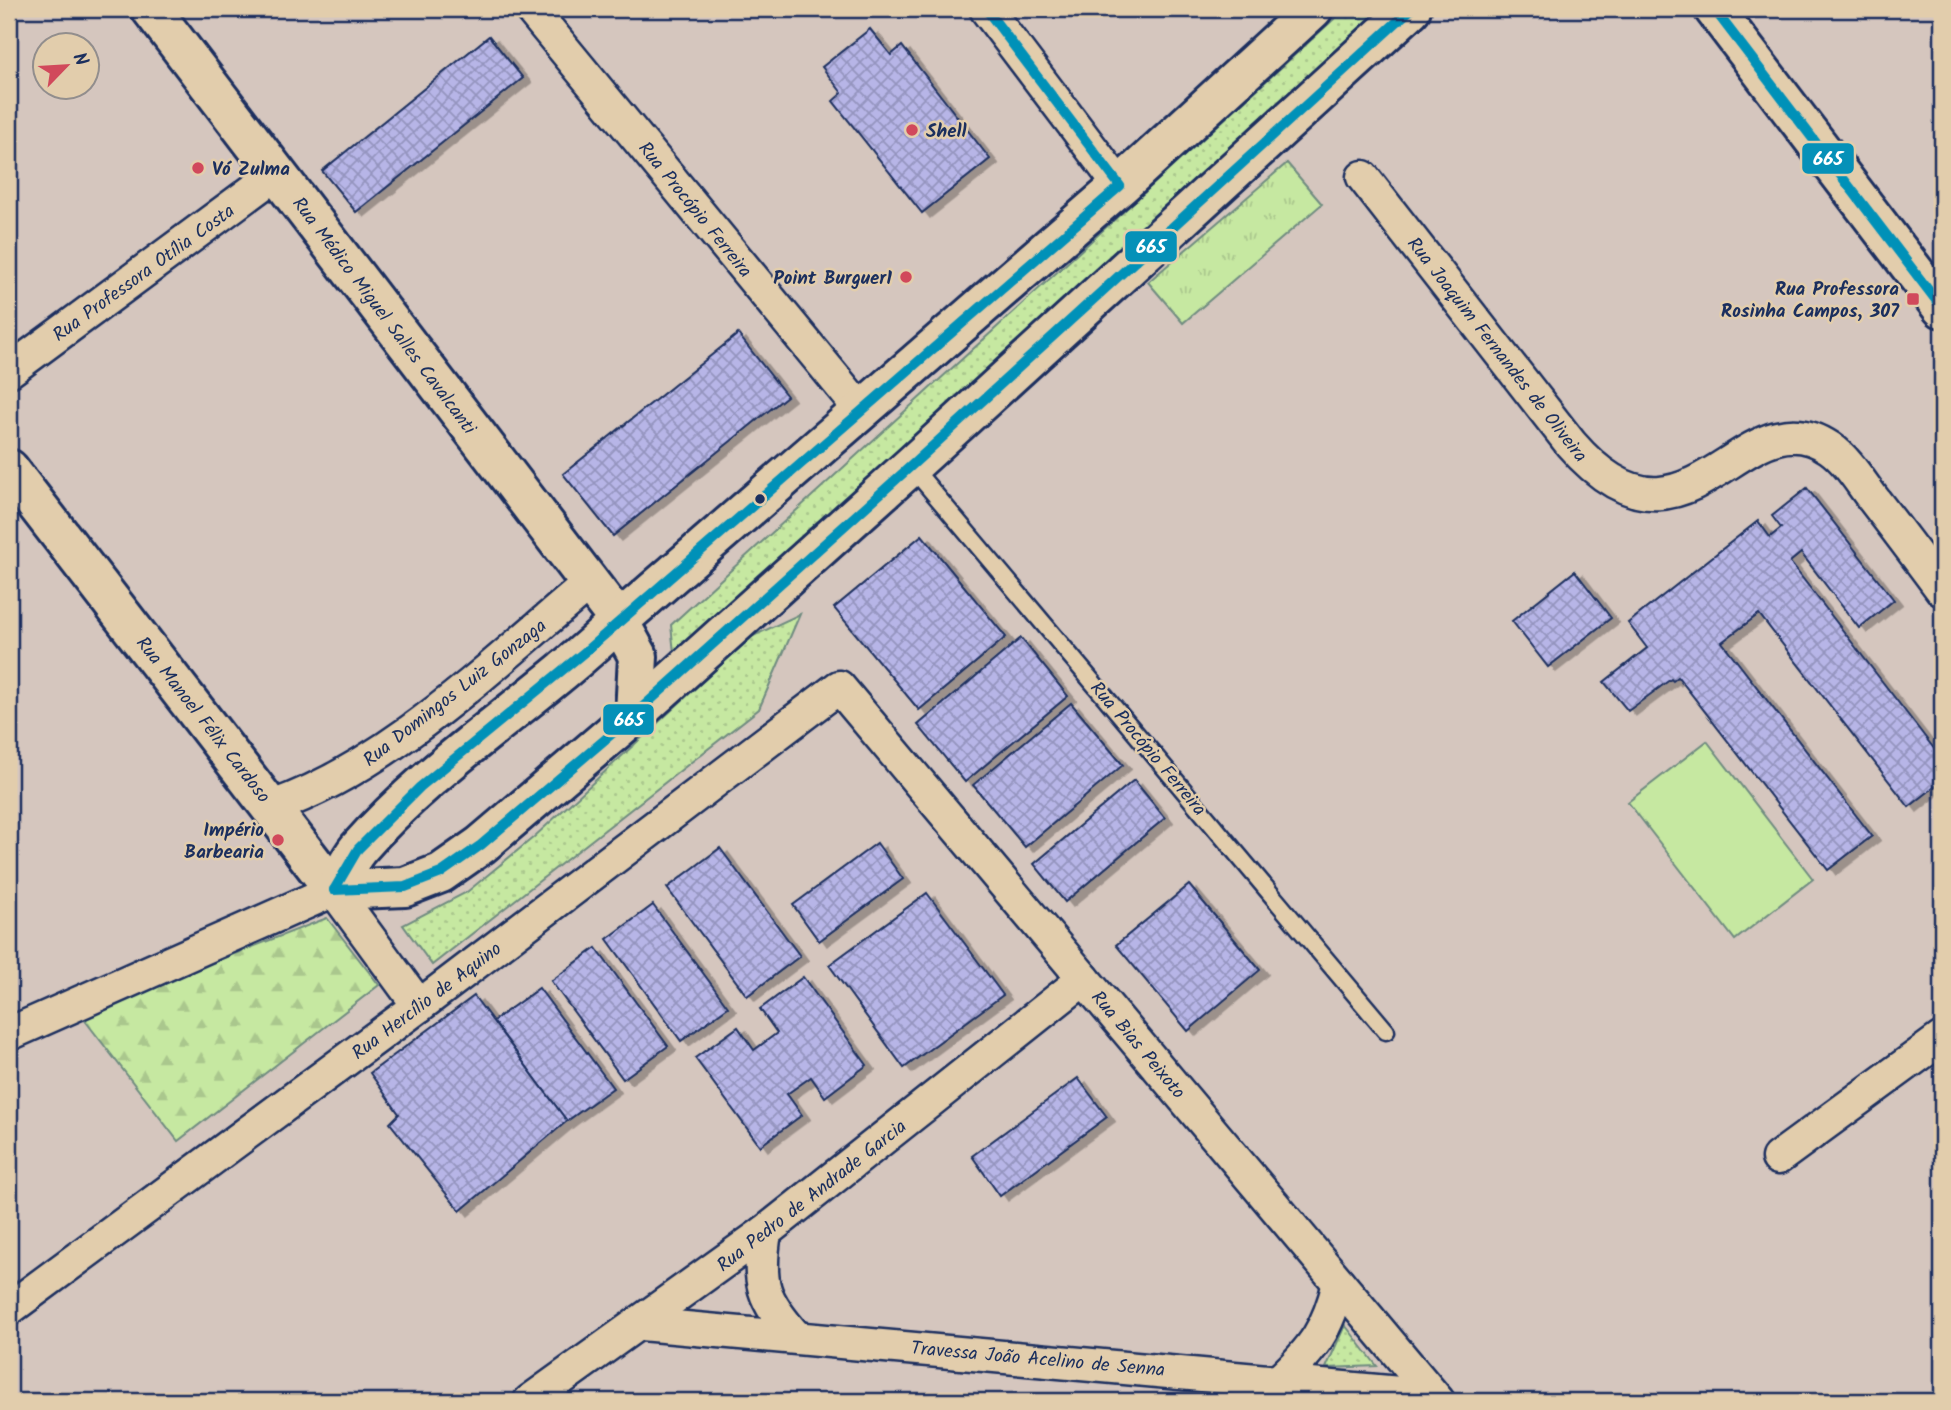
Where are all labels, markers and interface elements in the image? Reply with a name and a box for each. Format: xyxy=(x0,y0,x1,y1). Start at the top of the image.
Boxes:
north arrow xyxy=(32,32,102,102)
text: N xyxy=(63,48,96,71)
place label: Shell xyxy=(926,117,968,147)
marker: Shell xyxy=(904,122,920,138)
street label: Rua Procópio Ferreira xyxy=(630,135,759,285)
line badge: 665 xyxy=(1801,142,1855,175)
text: 665 xyxy=(1813,145,1844,175)
place label: Vó Zulma xyxy=(212,155,290,185)
marker: Vó Zulma xyxy=(190,160,206,176)
street label: Rua Médico Miguel Salles Cavalcanti xyxy=(284,191,484,443)
street label: Rua Professora Otília Costa xyxy=(47,197,242,350)
line badge: 665 xyxy=(1124,230,1178,263)
street label: Rua Joaquim Fernandes de Oliveira xyxy=(1399,231,1594,469)
text: 665 xyxy=(1136,233,1167,263)
place label: Point Burguer1 xyxy=(773,264,892,294)
marker: Point Burguer1 xyxy=(898,269,914,285)
place label: Rua Professora Rosinha Campos, 307 xyxy=(1721,275,1900,327)
marker: Rua Professora Rosinha Campos, 307 xyxy=(1905,291,1921,307)
unlabelled marker xyxy=(753,492,767,506)
street label: Rua Domingos Luiz Gonzaga xyxy=(357,612,554,775)
street label: Rua Manoel Félix Cardoso xyxy=(128,630,277,810)
street label: Rua Procópio Ferreira xyxy=(1082,675,1213,823)
line badge: 665 xyxy=(602,703,655,736)
text: 665 xyxy=(614,706,645,736)
place label: Império Barbearia xyxy=(184,816,264,868)
marker: Império Barbearia xyxy=(270,832,286,848)
street label: Rua Hercílio de Aquino xyxy=(346,935,509,1068)
street label: Rua Bias Peixoto xyxy=(1083,984,1192,1106)
street label: Rua Pedro de Andrade Garcia xyxy=(711,1113,914,1280)
street label: Travessa João Acelino de Senna xyxy=(910,1334,1166,1386)

